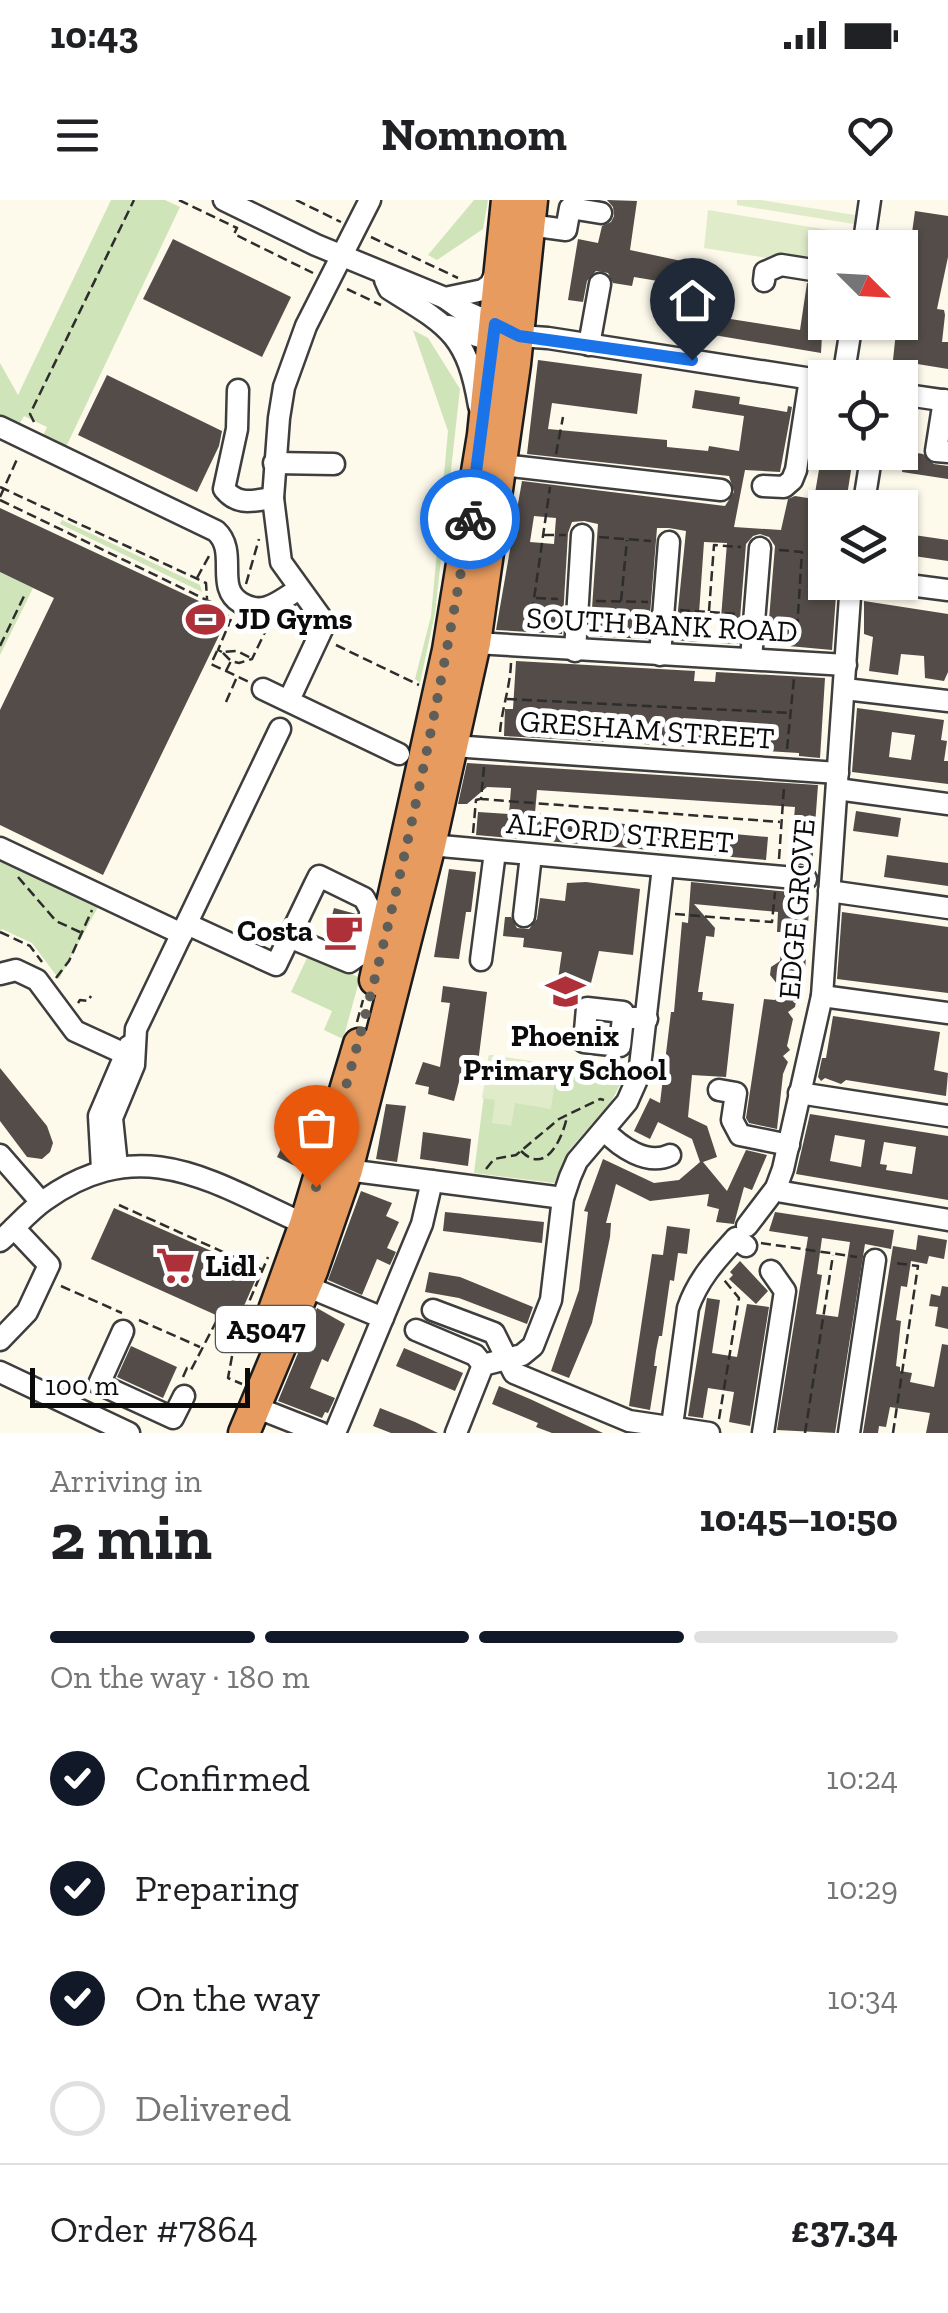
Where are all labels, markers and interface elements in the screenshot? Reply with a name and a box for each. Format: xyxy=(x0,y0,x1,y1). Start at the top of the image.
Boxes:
text: 10:43 xyxy=(50,12,139,58)
icon: menu xyxy=(50,108,105,163)
text: Nomnom xyxy=(381,108,567,162)
icon: heart xyxy=(843,108,898,163)
north arrow xyxy=(808,230,918,340)
map controls xyxy=(808,230,918,600)
pin xyxy=(650,258,735,361)
icon: home xyxy=(665,273,720,328)
button: locate xyxy=(808,360,918,470)
courier xyxy=(420,469,520,569)
button: layers xyxy=(808,490,918,600)
icon: bike xyxy=(443,492,498,547)
sports icon: JD Gyms xyxy=(184,598,226,640)
street label: SOUTH BANK ROAD xyxy=(525,600,799,650)
place label: JD Gyms xyxy=(235,601,353,637)
street label: GRESHAM STREET xyxy=(518,703,776,757)
street label: ALFORD STREET xyxy=(505,805,735,861)
street label: EDGE GROVE xyxy=(771,817,823,1001)
cafe icon: Costa xyxy=(322,910,364,952)
place label: Costa xyxy=(237,913,313,949)
school or university icon: Phoenix Primary School xyxy=(544,971,586,1013)
place label: Phoenix Primary School xyxy=(463,1018,667,1088)
pin xyxy=(274,1085,359,1188)
icon: bag xyxy=(289,1100,344,1155)
supermarket icon: Lidl xyxy=(154,1245,196,1287)
place label: Lidl xyxy=(205,1248,257,1284)
road number: A5047 xyxy=(216,1306,316,1352)
scale bar xyxy=(30,1363,250,1408)
text: 100 m xyxy=(45,1369,119,1402)
text: Arriving in xyxy=(50,1462,202,1500)
text: 10:45–10:50 xyxy=(699,1495,898,1541)
text: 2 min xyxy=(50,1498,212,1576)
text: On the way · 180 m xyxy=(50,1658,310,1696)
icon: check xyxy=(50,1751,105,1806)
text: Confirmed xyxy=(135,1755,310,1801)
text: 10:24 xyxy=(826,1759,898,1797)
icon: check xyxy=(50,1861,105,1916)
text: Preparing xyxy=(135,1865,299,1911)
text: 10:29 xyxy=(827,1869,898,1907)
icon: check xyxy=(50,1971,105,2026)
text: On the way xyxy=(135,1975,320,2021)
text: 10:34 xyxy=(827,1979,898,2017)
text: Delivered xyxy=(135,2085,291,2131)
text: Order #7864 xyxy=(50,2206,258,2252)
text: £37.34 xyxy=(791,2206,898,2252)

